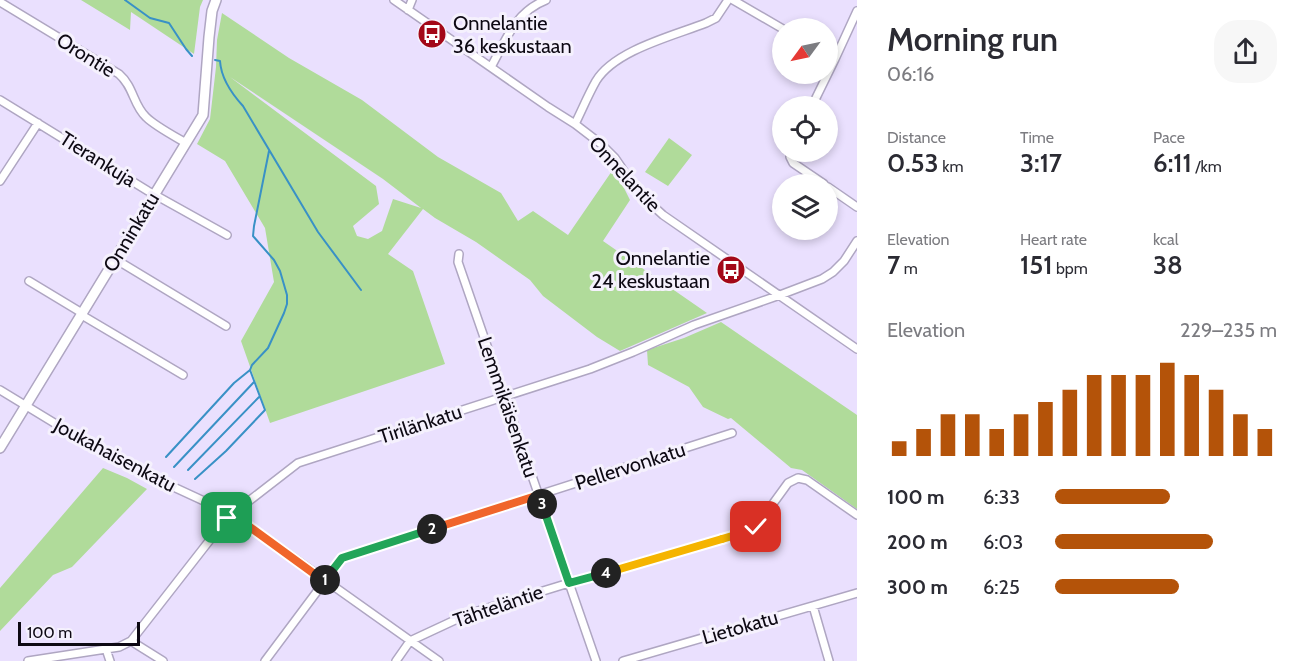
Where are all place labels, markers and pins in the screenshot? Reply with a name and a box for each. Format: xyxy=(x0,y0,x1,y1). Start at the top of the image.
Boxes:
place label: Onnelantie 36 keskustaan xyxy=(453,11,572,58)
bus stop icon: Onnelantie 36 keskustaan xyxy=(416,18,448,50)
place label: Onnelantie 24 keskustaan xyxy=(592,246,710,293)
bus stop icon: Onnelantie 24 keskustaan xyxy=(715,254,747,286)
pin: 3 xyxy=(527,489,557,519)
pin xyxy=(201,492,252,543)
pin xyxy=(730,501,781,552)
pin: 2 xyxy=(417,514,447,544)
pin: 4 xyxy=(591,558,621,588)
pin: 1 xyxy=(310,565,340,595)

